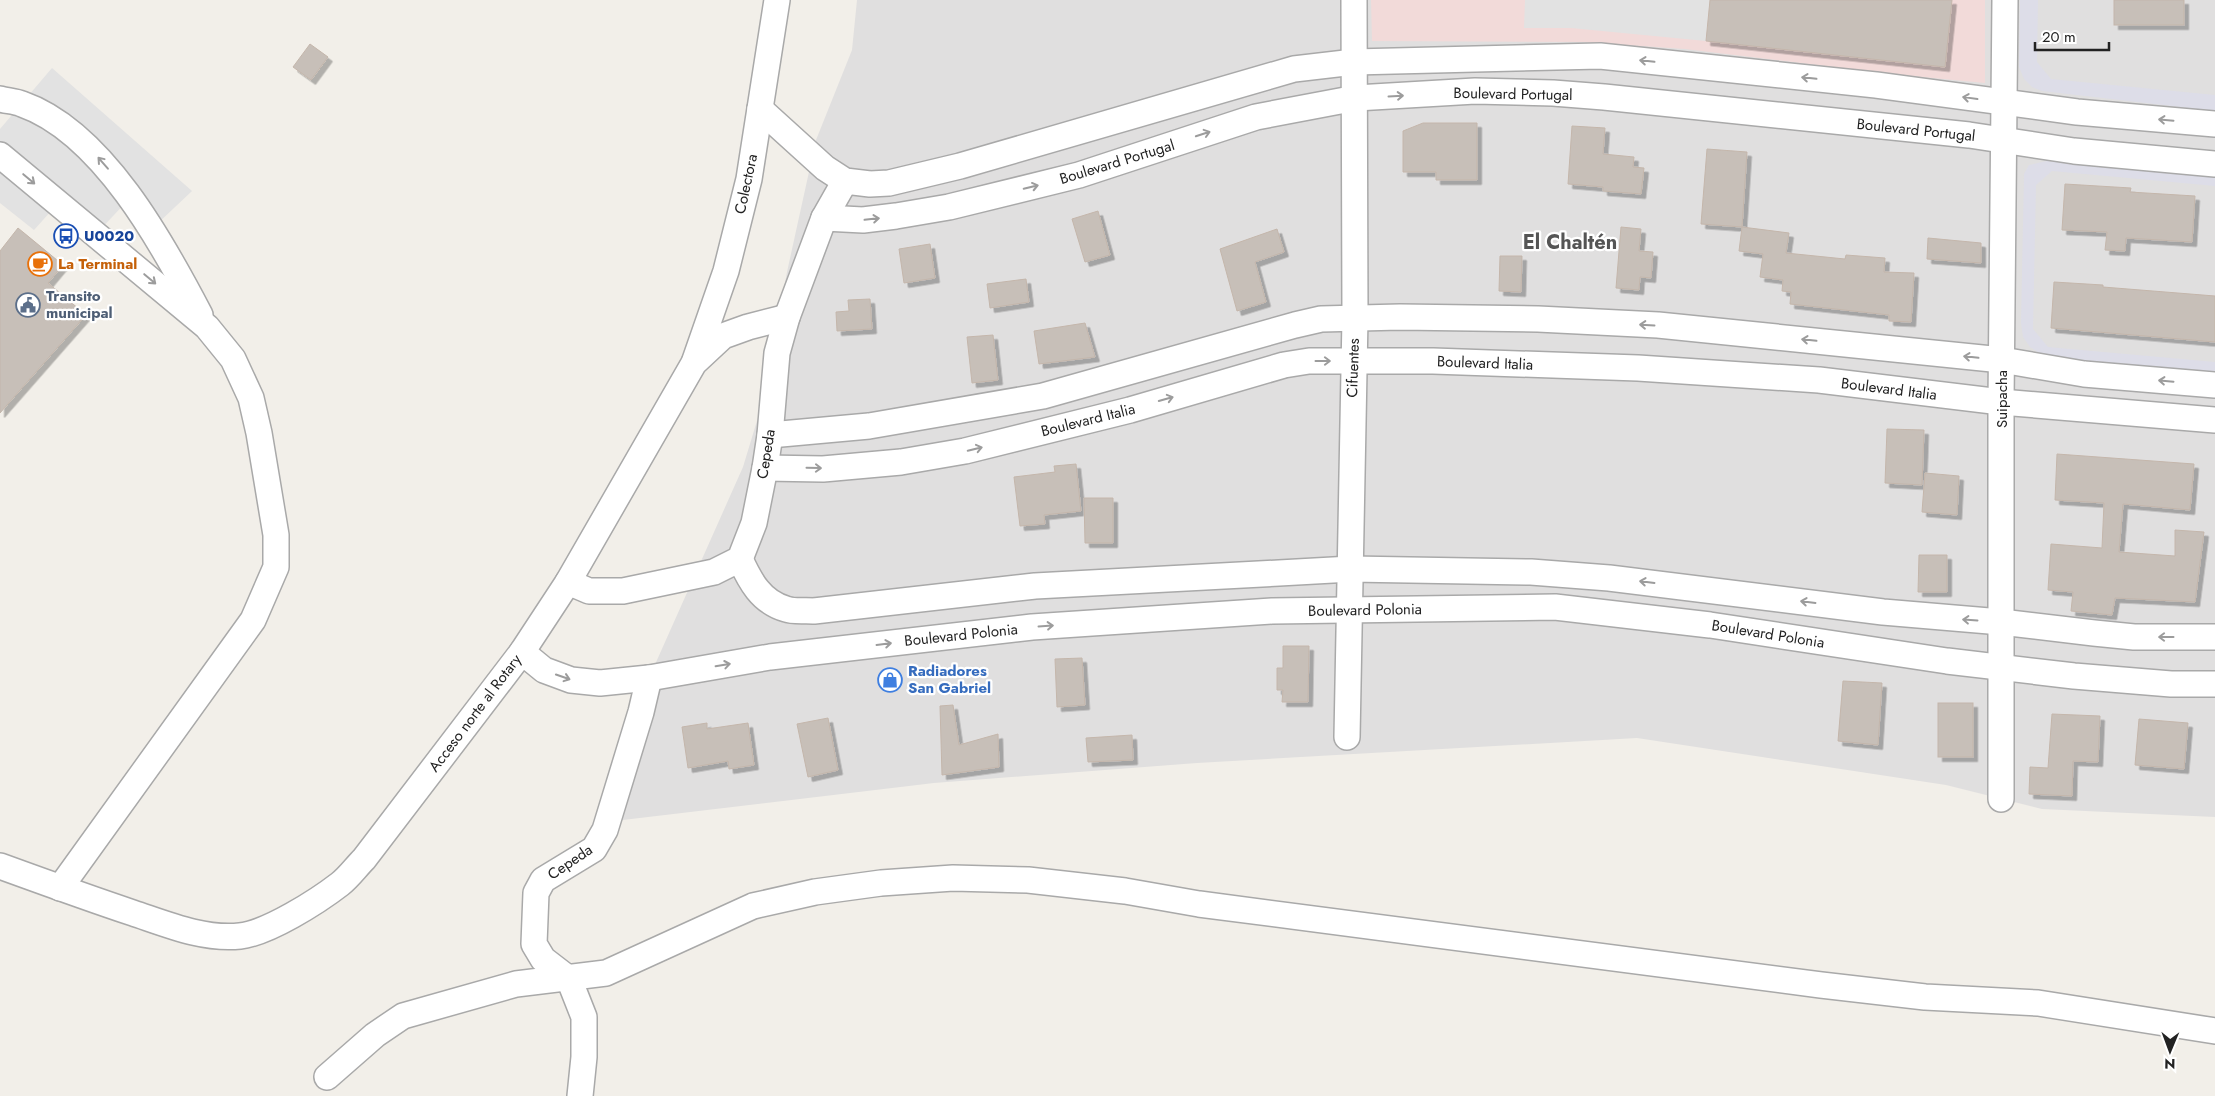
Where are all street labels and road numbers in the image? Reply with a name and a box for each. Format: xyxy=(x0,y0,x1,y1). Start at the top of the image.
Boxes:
street label: Boulevard Portugal xyxy=(1453,82,1573,106)
street label: Boulevard Portugal xyxy=(1856,113,1976,147)
street label: Boulevard Portugal xyxy=(1057,134,1177,190)
street label: Colectora xyxy=(729,152,763,216)
street label: Cifuentes xyxy=(1341,338,1365,398)
street label: Boulevard Italia xyxy=(1436,350,1534,376)
street label: Suipacha xyxy=(1991,370,2013,428)
street label: Boulevard Italia xyxy=(1840,372,1938,406)
street label: Boulevard Italia xyxy=(1039,398,1137,442)
street label: Cepeda xyxy=(751,428,781,480)
street label: Boulevard Polonia xyxy=(1308,598,1422,622)
street label: Boulevard Polonia xyxy=(1710,614,1826,654)
street label: Boulevard Polonia xyxy=(903,618,1019,652)
street label: Acceso norte al Rotary xyxy=(423,649,527,777)
street label: Cepeda xyxy=(543,839,597,885)

